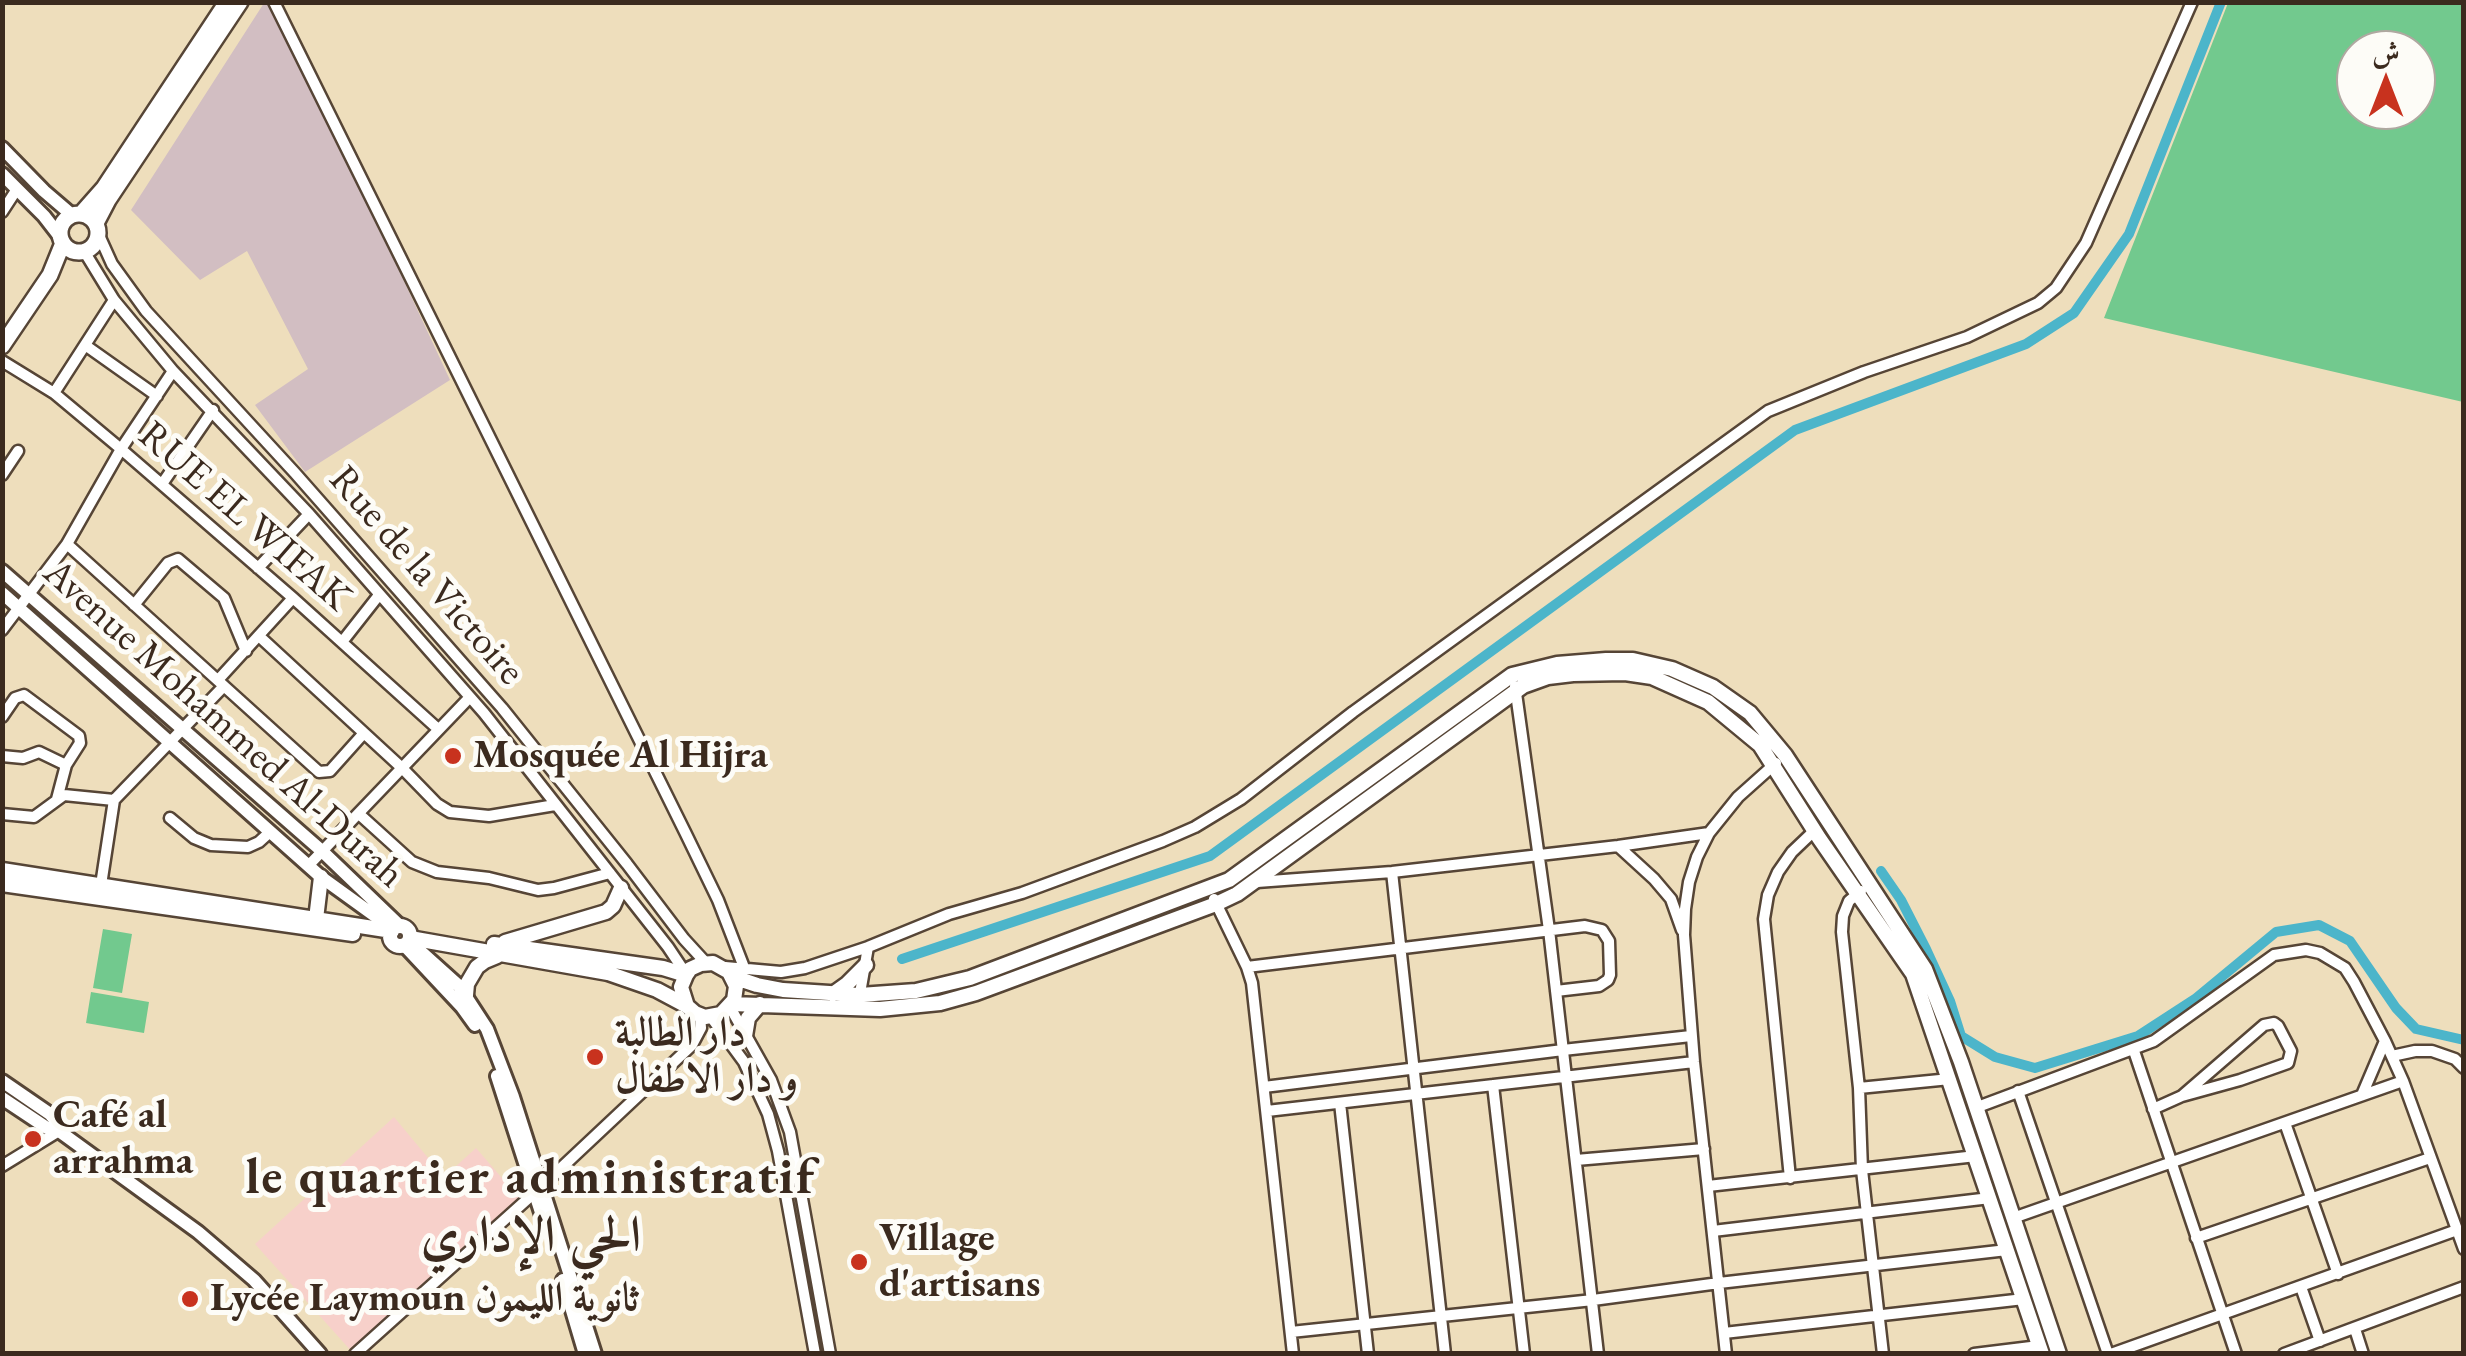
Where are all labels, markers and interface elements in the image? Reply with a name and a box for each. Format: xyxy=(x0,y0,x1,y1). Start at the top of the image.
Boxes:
north arrow xyxy=(2336,30,2436,130)
text: ش xyxy=(2372,34,2400,70)
street label: RUE EL WIFAK xyxy=(128,412,360,622)
street label: Rue de la Victoire xyxy=(318,457,534,695)
street label: Avenue Mohammed Al-Durah xyxy=(33,549,413,899)
place label: Mosquée Al Hijra xyxy=(473,732,768,780)
marker: Mosquée Al Hijra xyxy=(442,745,464,767)
place label: دار الطالبة و دار الاطفال xyxy=(615,1010,798,1104)
marker: دار الطالبة و دار الاطفال xyxy=(584,1046,606,1068)
place label: Café al arrahma xyxy=(53,1092,193,1186)
marker: Café al arrahma xyxy=(22,1128,44,1150)
district label: le quartier administratif الحي الإداري xyxy=(245,1149,817,1266)
place label: Village d'artisans xyxy=(879,1215,1040,1309)
marker: Village d'artisans xyxy=(848,1251,870,1273)
place label: Lycée Laymoun ثانوية الليمون xyxy=(210,1275,639,1323)
marker: Lycée Laymoun ثانوية الليمون xyxy=(179,1288,201,1310)

